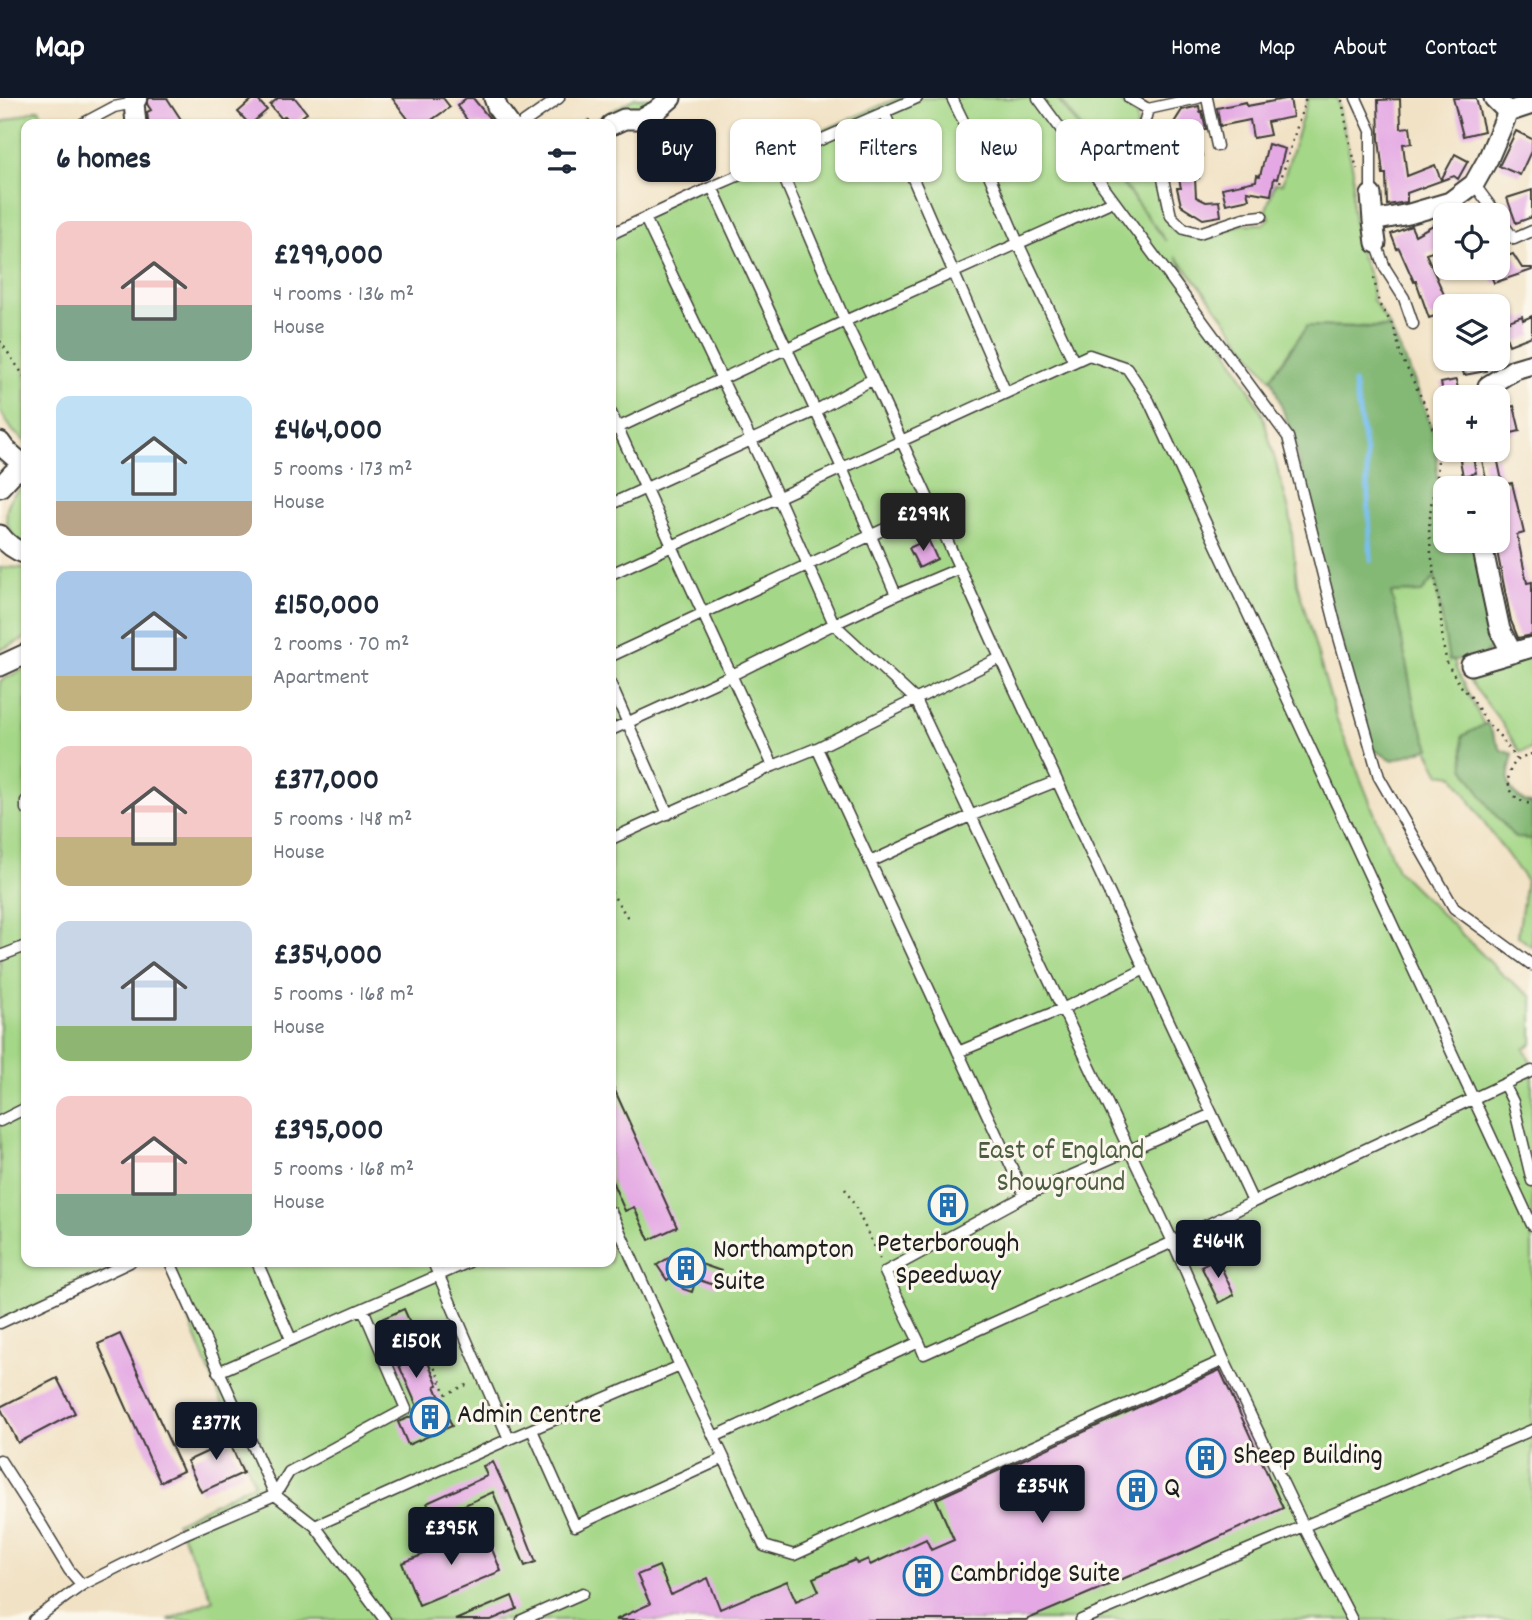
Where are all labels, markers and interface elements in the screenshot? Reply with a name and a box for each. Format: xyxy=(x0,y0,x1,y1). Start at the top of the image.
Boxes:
text: Map xyxy=(35,26,85,73)
text: Home xyxy=(1171,32,1221,66)
text: Map xyxy=(1259,32,1295,66)
text: About xyxy=(1333,32,1387,66)
text: Contact xyxy=(1425,32,1497,66)
chip: Buy xyxy=(637,119,716,182)
chip: Rent xyxy=(730,119,821,182)
chip: Filters xyxy=(835,119,942,182)
chip: New xyxy=(956,119,1042,182)
chip: Apartment xyxy=(1056,119,1204,182)
text: 6 homes xyxy=(56,140,151,183)
icon: filters xyxy=(543,142,581,180)
map controls xyxy=(1433,203,1510,553)
button: locate xyxy=(1433,203,1510,280)
text: £299,000 xyxy=(273,236,383,279)
icon: home xyxy=(112,249,196,333)
text: 4 rooms · 136 m² xyxy=(273,279,414,312)
button: layers xyxy=(1433,294,1510,371)
text: House xyxy=(273,312,325,345)
button: + xyxy=(1433,385,1510,462)
text: £464,000 xyxy=(273,411,382,454)
icon: home xyxy=(112,424,196,508)
text: 5 rooms · 173 m² xyxy=(273,454,413,487)
button: − xyxy=(1433,476,1510,553)
text: House xyxy=(273,487,325,520)
pin: £299K xyxy=(874,494,972,553)
text: £299K xyxy=(896,499,950,532)
text: £150,000 xyxy=(273,586,380,629)
icon: home xyxy=(112,599,196,683)
text: 2 rooms · 70 m² xyxy=(273,629,409,662)
text: Apartment xyxy=(273,662,369,695)
text: £377,000 xyxy=(273,761,379,804)
icon: home xyxy=(112,774,196,858)
text: 5 rooms · 148 m² xyxy=(273,804,412,837)
text: House xyxy=(273,837,325,870)
text: £354,000 xyxy=(273,936,382,979)
icon: home xyxy=(112,949,196,1033)
text: 5 rooms · 168 m² xyxy=(273,979,414,1012)
text: House xyxy=(273,1012,325,1045)
text: £395,000 xyxy=(273,1111,384,1154)
icon: home xyxy=(112,1124,196,1208)
park label: East of England Showground xyxy=(978,1133,1144,1205)
text: 5 rooms · 168 m² xyxy=(273,1154,414,1187)
building icon: Peterborough Speedway xyxy=(927,1184,969,1226)
text: House xyxy=(273,1187,325,1220)
pin: £464K xyxy=(1169,1220,1267,1280)
place label: Peterborough Speedway xyxy=(877,1226,1019,1298)
text: £464K xyxy=(1192,1226,1244,1259)
place label: Northampton Suite xyxy=(713,1232,854,1304)
building icon: Northampton Suite xyxy=(665,1247,707,1289)
pin: £150K xyxy=(367,1320,465,1380)
text: £150K xyxy=(391,1326,441,1359)
building icon: Admin Centre xyxy=(409,1396,451,1438)
place label: Admin Centre xyxy=(457,1397,601,1437)
pin: £377K xyxy=(167,1402,265,1462)
text: £377K xyxy=(191,1408,241,1441)
building icon: Sheep Building xyxy=(1185,1437,1227,1479)
place label: Sheep Building xyxy=(1233,1438,1383,1478)
pin: £354K xyxy=(993,1466,1091,1525)
building icon: Q xyxy=(1116,1469,1158,1511)
place label: Q xyxy=(1164,1470,1180,1510)
text: £354K xyxy=(1016,1471,1068,1504)
pin: £395K xyxy=(402,1508,500,1567)
text: £395K xyxy=(424,1513,478,1546)
building icon: Cambridge Suite xyxy=(902,1555,944,1597)
place label: Cambridge Suite xyxy=(950,1556,1120,1596)

